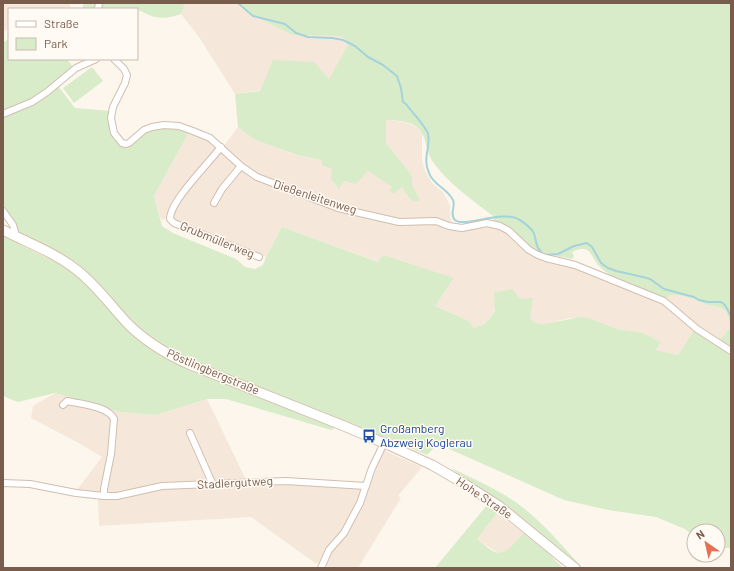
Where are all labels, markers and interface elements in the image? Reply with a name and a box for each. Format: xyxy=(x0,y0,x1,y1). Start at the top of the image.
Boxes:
legend xyxy=(8,8,138,60)
text: Straße xyxy=(44,16,79,30)
text: Park xyxy=(44,36,68,50)
street label: Dießenleitenweg xyxy=(272,176,359,216)
street label: Grubmüllerweg xyxy=(178,218,257,260)
street label: Pöstlingbergstraße xyxy=(165,345,262,397)
place label: Großamberg Abzweig Koglerau xyxy=(380,421,472,449)
bus stop icon: Großamberg Abzweig Koglerau xyxy=(361,428,377,444)
street label: Stadlergutweg xyxy=(197,473,273,491)
street label: Hohe Straße xyxy=(454,473,515,521)
north arrow xyxy=(686,523,726,563)
text: N xyxy=(693,527,707,542)

